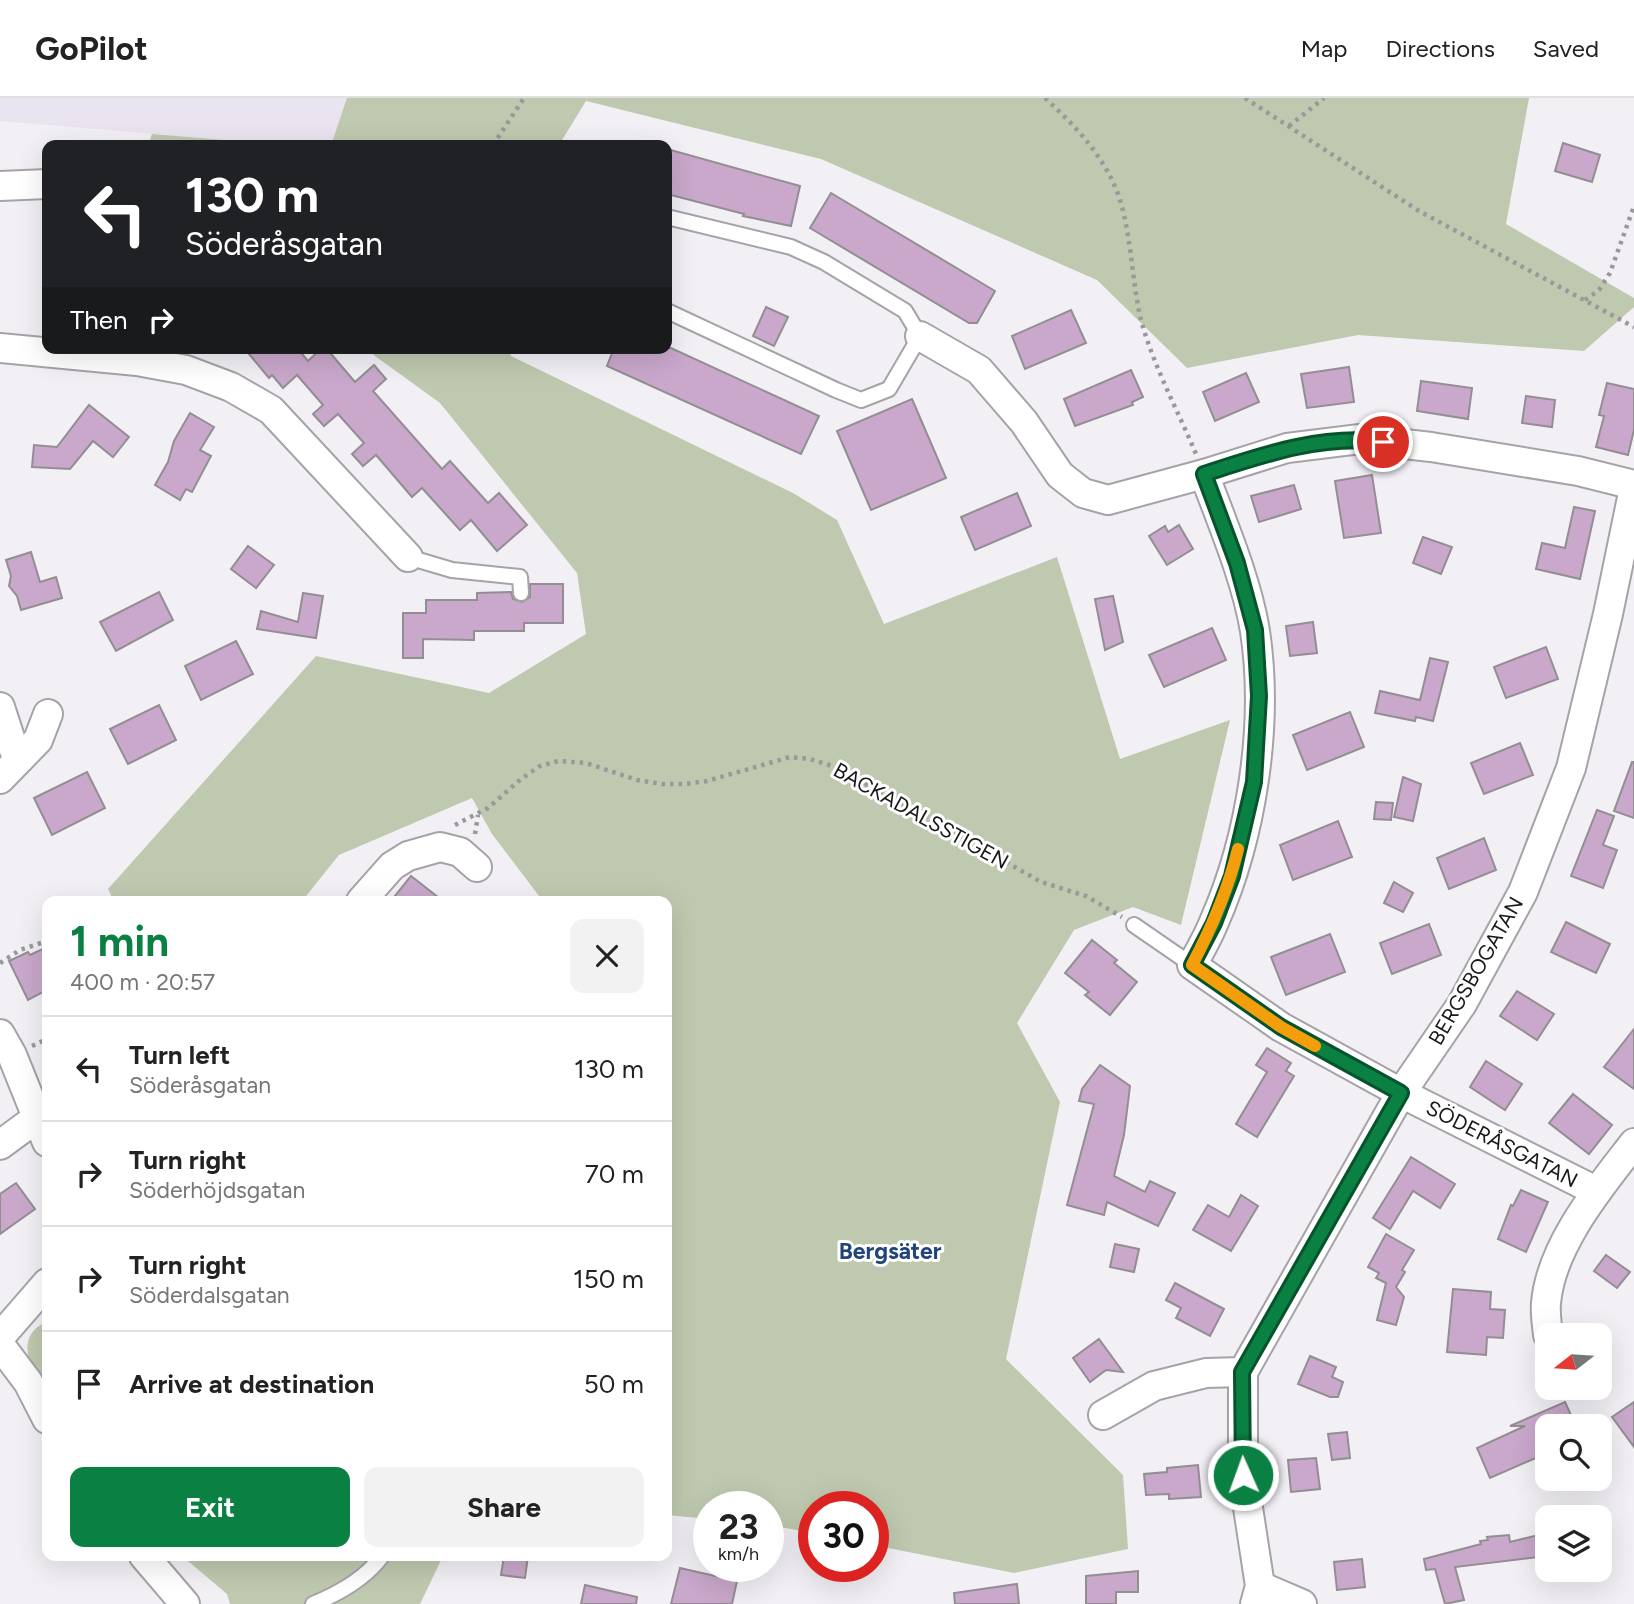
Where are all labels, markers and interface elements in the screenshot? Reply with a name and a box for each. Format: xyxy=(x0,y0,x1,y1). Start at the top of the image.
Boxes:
text: GoPilot xyxy=(35,29,148,68)
text: Map xyxy=(1301,34,1347,63)
text: Directions xyxy=(1385,34,1495,63)
text: Saved xyxy=(1533,34,1599,63)
text: 130 m xyxy=(185,165,319,224)
icon: left xyxy=(70,168,161,259)
text: Söderåsgatan xyxy=(185,225,383,263)
icon: right xyxy=(142,301,180,339)
text: Then xyxy=(70,304,128,336)
pin xyxy=(1353,412,1413,472)
icon: arrive xyxy=(1364,423,1402,461)
street label: BACKADALSSTIGEN xyxy=(829,757,1013,874)
street label: BERGSBOGATAN xyxy=(1423,892,1528,1049)
text: 1 min xyxy=(70,916,169,967)
button: close xyxy=(570,919,644,993)
text: 400 m · 20:57 xyxy=(70,968,215,996)
text: Turn left xyxy=(129,1039,230,1071)
icon: left xyxy=(70,1050,108,1088)
text: 130 m xyxy=(574,1053,644,1085)
text: Söderåsgatan xyxy=(129,1071,271,1099)
street label: SÖDERÅSGATAN xyxy=(1422,1095,1582,1193)
text: Turn right xyxy=(129,1144,246,1176)
icon: right xyxy=(70,1155,108,1193)
text: 70 m xyxy=(585,1158,644,1190)
text: Söderhöjdsgatan xyxy=(129,1176,305,1204)
district label: Bergsäter xyxy=(839,1237,942,1265)
text: Turn right xyxy=(129,1249,246,1281)
icon: right xyxy=(70,1260,108,1298)
text: 150 m xyxy=(573,1263,644,1295)
text: Söderdalsgatan xyxy=(129,1281,290,1309)
north arrow xyxy=(1535,1323,1612,1400)
map controls xyxy=(1535,1323,1612,1582)
icon: arrive xyxy=(70,1365,108,1403)
text: Arrive at destination xyxy=(129,1368,374,1400)
text: 50 m xyxy=(584,1368,644,1400)
button: search xyxy=(1535,1414,1612,1491)
position arrow xyxy=(1206,1438,1280,1512)
button: Exit xyxy=(70,1467,350,1547)
button: Share xyxy=(364,1467,644,1547)
speed limit sign: 30 xyxy=(798,1491,889,1582)
button: layers xyxy=(1535,1505,1612,1582)
text: 23 xyxy=(719,1506,758,1548)
text: km/h xyxy=(718,1543,759,1565)

